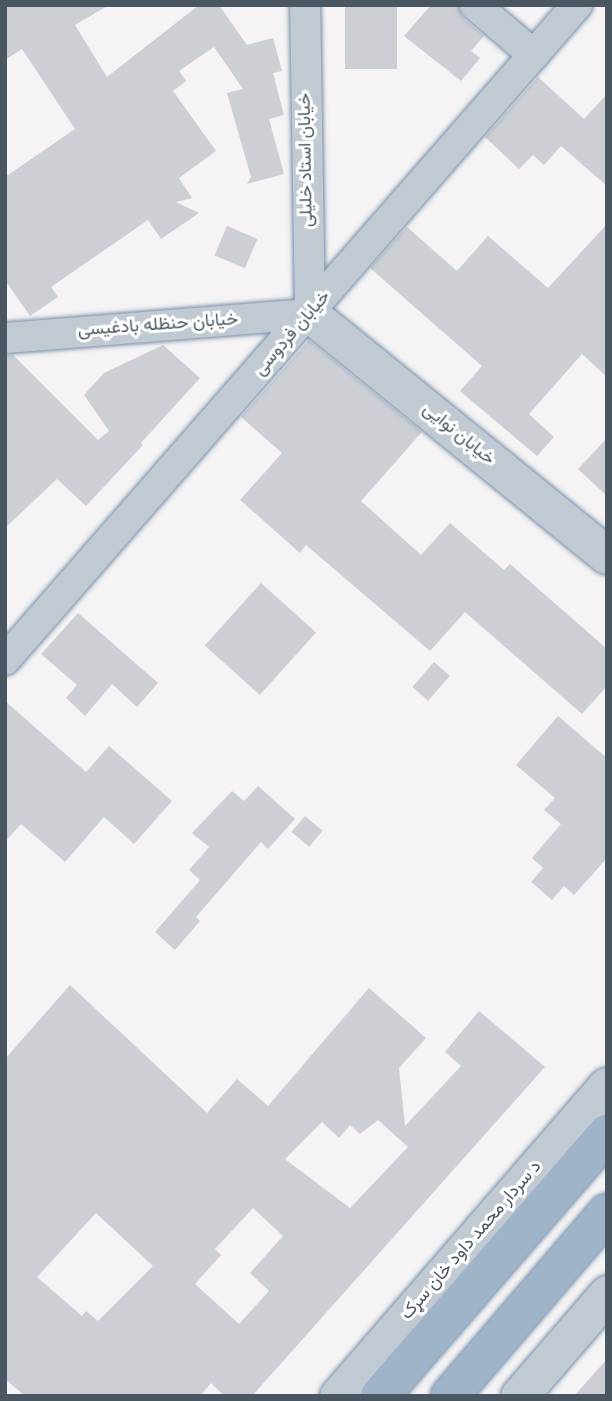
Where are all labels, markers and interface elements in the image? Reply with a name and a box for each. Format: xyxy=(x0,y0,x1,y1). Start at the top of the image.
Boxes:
street label: خیابان استاد خلیلی xyxy=(295,93,319,227)
street label: خیابان فردوسی xyxy=(250,287,336,381)
street label: خیابان حنظله بادغیسی xyxy=(77,310,239,342)
street label: خیابان نوایی xyxy=(417,399,499,471)
street label: د سردار محمد داود خان سړک xyxy=(397,1157,547,1325)

